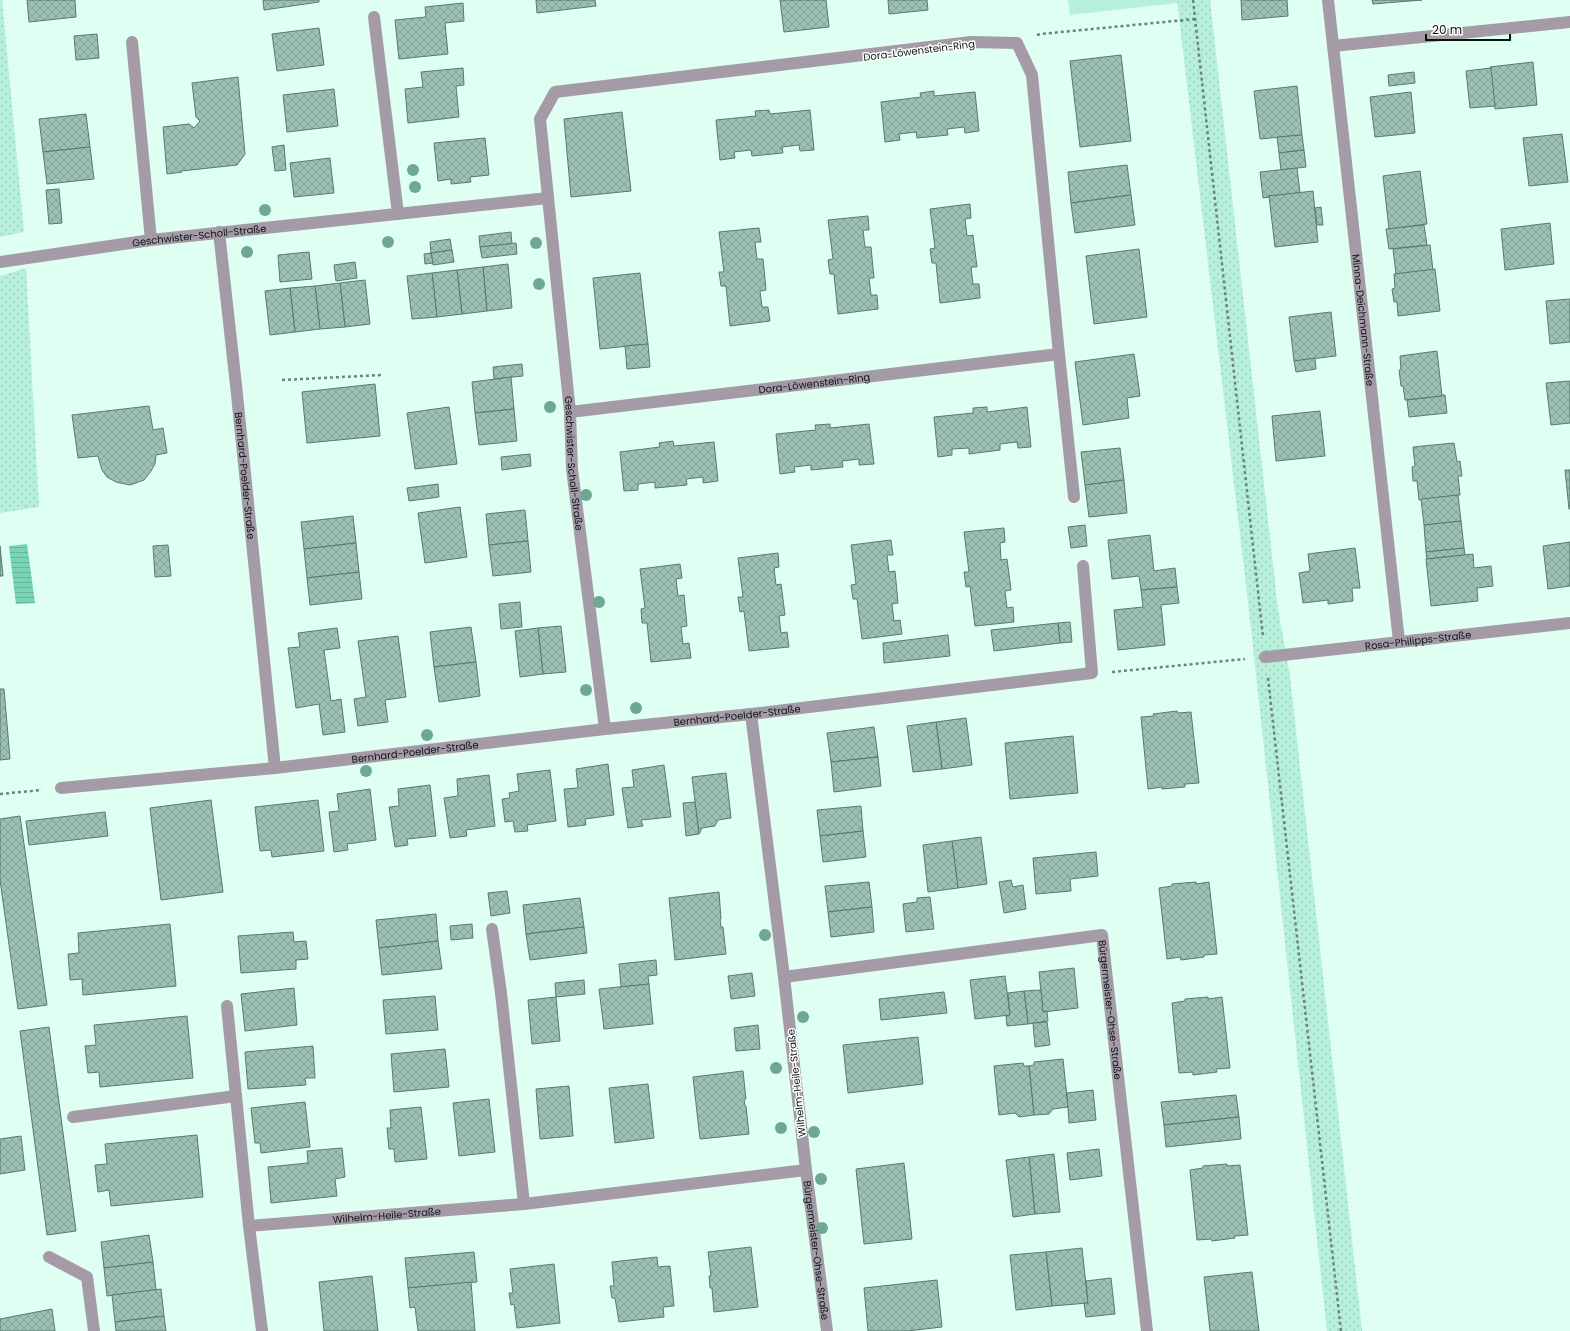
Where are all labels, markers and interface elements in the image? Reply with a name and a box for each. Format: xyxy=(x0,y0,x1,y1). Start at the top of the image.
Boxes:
scale bar xyxy=(1426,16,1510,42)
text: 20 m xyxy=(1432,21,1462,38)
street label: Dora-Löwenstein-Ring xyxy=(863,36,976,65)
street label: Geschwister-Scholl-Straße xyxy=(131,221,267,251)
street label: Minna-Deichmann-Straße xyxy=(1348,253,1378,387)
street label: Dora-Löwenstein-Ring xyxy=(758,369,871,398)
street label: Geschwister-Scholl-Straße xyxy=(560,395,587,531)
street label: Bernhard-Poelder-Straße xyxy=(231,411,259,540)
street label: Rosa-Philipps-Straße xyxy=(1364,627,1472,654)
street label: Bernhard-Poelder-Straße xyxy=(673,701,801,730)
street label: Bernhard-Poelder-Straße xyxy=(351,737,479,767)
street label: Bürgermeister-Ohse-Straße xyxy=(1095,939,1125,1080)
street label: Wilhelm-Heile-Straße xyxy=(783,1028,810,1138)
street label: Bürgermeister-Ohse-Straße xyxy=(799,1180,833,1321)
street label: Wilhelm-Heile-Straße xyxy=(332,1204,441,1227)

